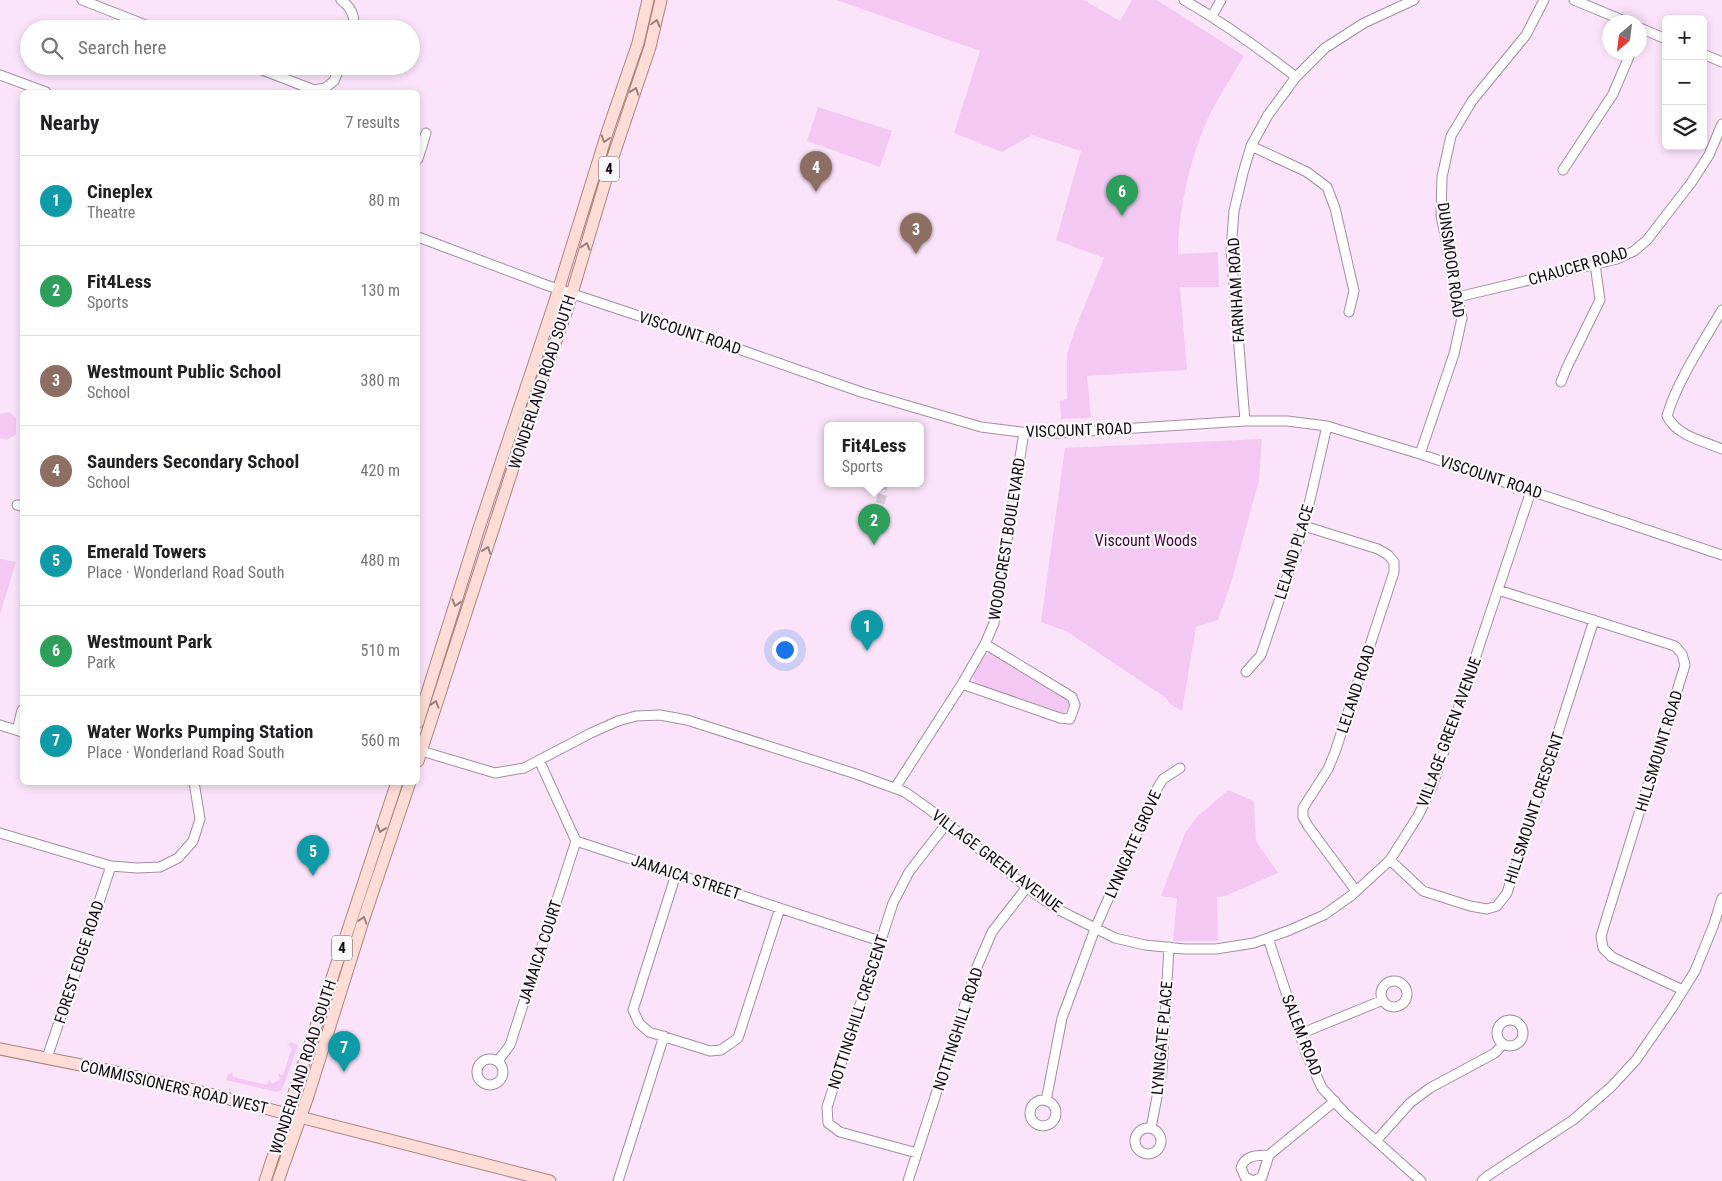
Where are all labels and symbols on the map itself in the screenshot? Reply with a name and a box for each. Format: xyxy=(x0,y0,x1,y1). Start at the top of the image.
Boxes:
north arrow xyxy=(1602,15,1647,60)
one-way arrow xyxy=(650,19,661,28)
one-way arrow xyxy=(629,88,639,96)
one-way arrow xyxy=(601,134,611,143)
pin: 4 xyxy=(800,151,832,192)
road number: 4 xyxy=(599,156,619,182)
pin: 6 xyxy=(1106,175,1138,216)
street label: DUNSMOOR ROAD xyxy=(1434,201,1468,319)
pin: 3 xyxy=(900,213,932,254)
street label: FARNHAM ROAD xyxy=(1224,237,1248,343)
one-way arrow xyxy=(580,243,590,251)
street label: CHAUCER ROAD xyxy=(1526,243,1630,289)
street label: WONDERLAND ROAD SOUTH xyxy=(505,292,579,472)
street label: VISCOUNT ROAD xyxy=(636,307,744,359)
street label: VISCOUNT ROAD xyxy=(1025,419,1133,441)
street label: VISCOUNT ROAD xyxy=(1437,451,1545,503)
street label: WOODCREST BOULEVARD xyxy=(985,456,1029,622)
street label: LELAND PLACE xyxy=(1271,502,1317,602)
pin: 2 xyxy=(858,504,890,545)
park label: Viscount Woods xyxy=(1095,531,1197,550)
one-way arrow xyxy=(481,546,491,555)
one-way arrow xyxy=(451,598,461,607)
pin: 1 xyxy=(851,610,883,651)
your location xyxy=(772,637,798,663)
street label: LELAND ROAD xyxy=(1333,643,1379,735)
street label: VILLAGE GREEN AVENUE xyxy=(1413,654,1485,810)
street label: HILLSMOUNT ROAD xyxy=(1632,688,1686,814)
one-way arrow xyxy=(430,701,440,709)
street label: HILLSMOUNT CRESCENT xyxy=(1500,730,1568,886)
street label: LYNNGATE GROVE xyxy=(1101,787,1165,901)
street label: VILLAGE GREEN AVENUE xyxy=(928,806,1066,916)
one-way arrow xyxy=(377,824,387,832)
pin: 5 xyxy=(297,835,329,876)
street label: JAMAICA STREET xyxy=(629,850,743,904)
street label: FOREST EDGE ROAD xyxy=(50,898,108,1026)
street label: JAMAICA COURT xyxy=(514,898,566,1006)
one-way arrow xyxy=(357,917,367,925)
street label: NOTTINGHILL CRESCENT xyxy=(824,932,892,1092)
road number: 4 xyxy=(332,936,352,960)
street label: NOTTINGHILL ROAD xyxy=(929,965,987,1093)
street label: WONDERLAND ROAD SOUTH xyxy=(266,977,340,1157)
street label: LYNNGATE PLACE xyxy=(1148,980,1176,1096)
street label: SALEM ROAD xyxy=(1278,992,1326,1078)
pin: 7 xyxy=(328,1031,360,1072)
street label: COMMISSIONERS ROAD WEST xyxy=(78,1056,270,1118)

